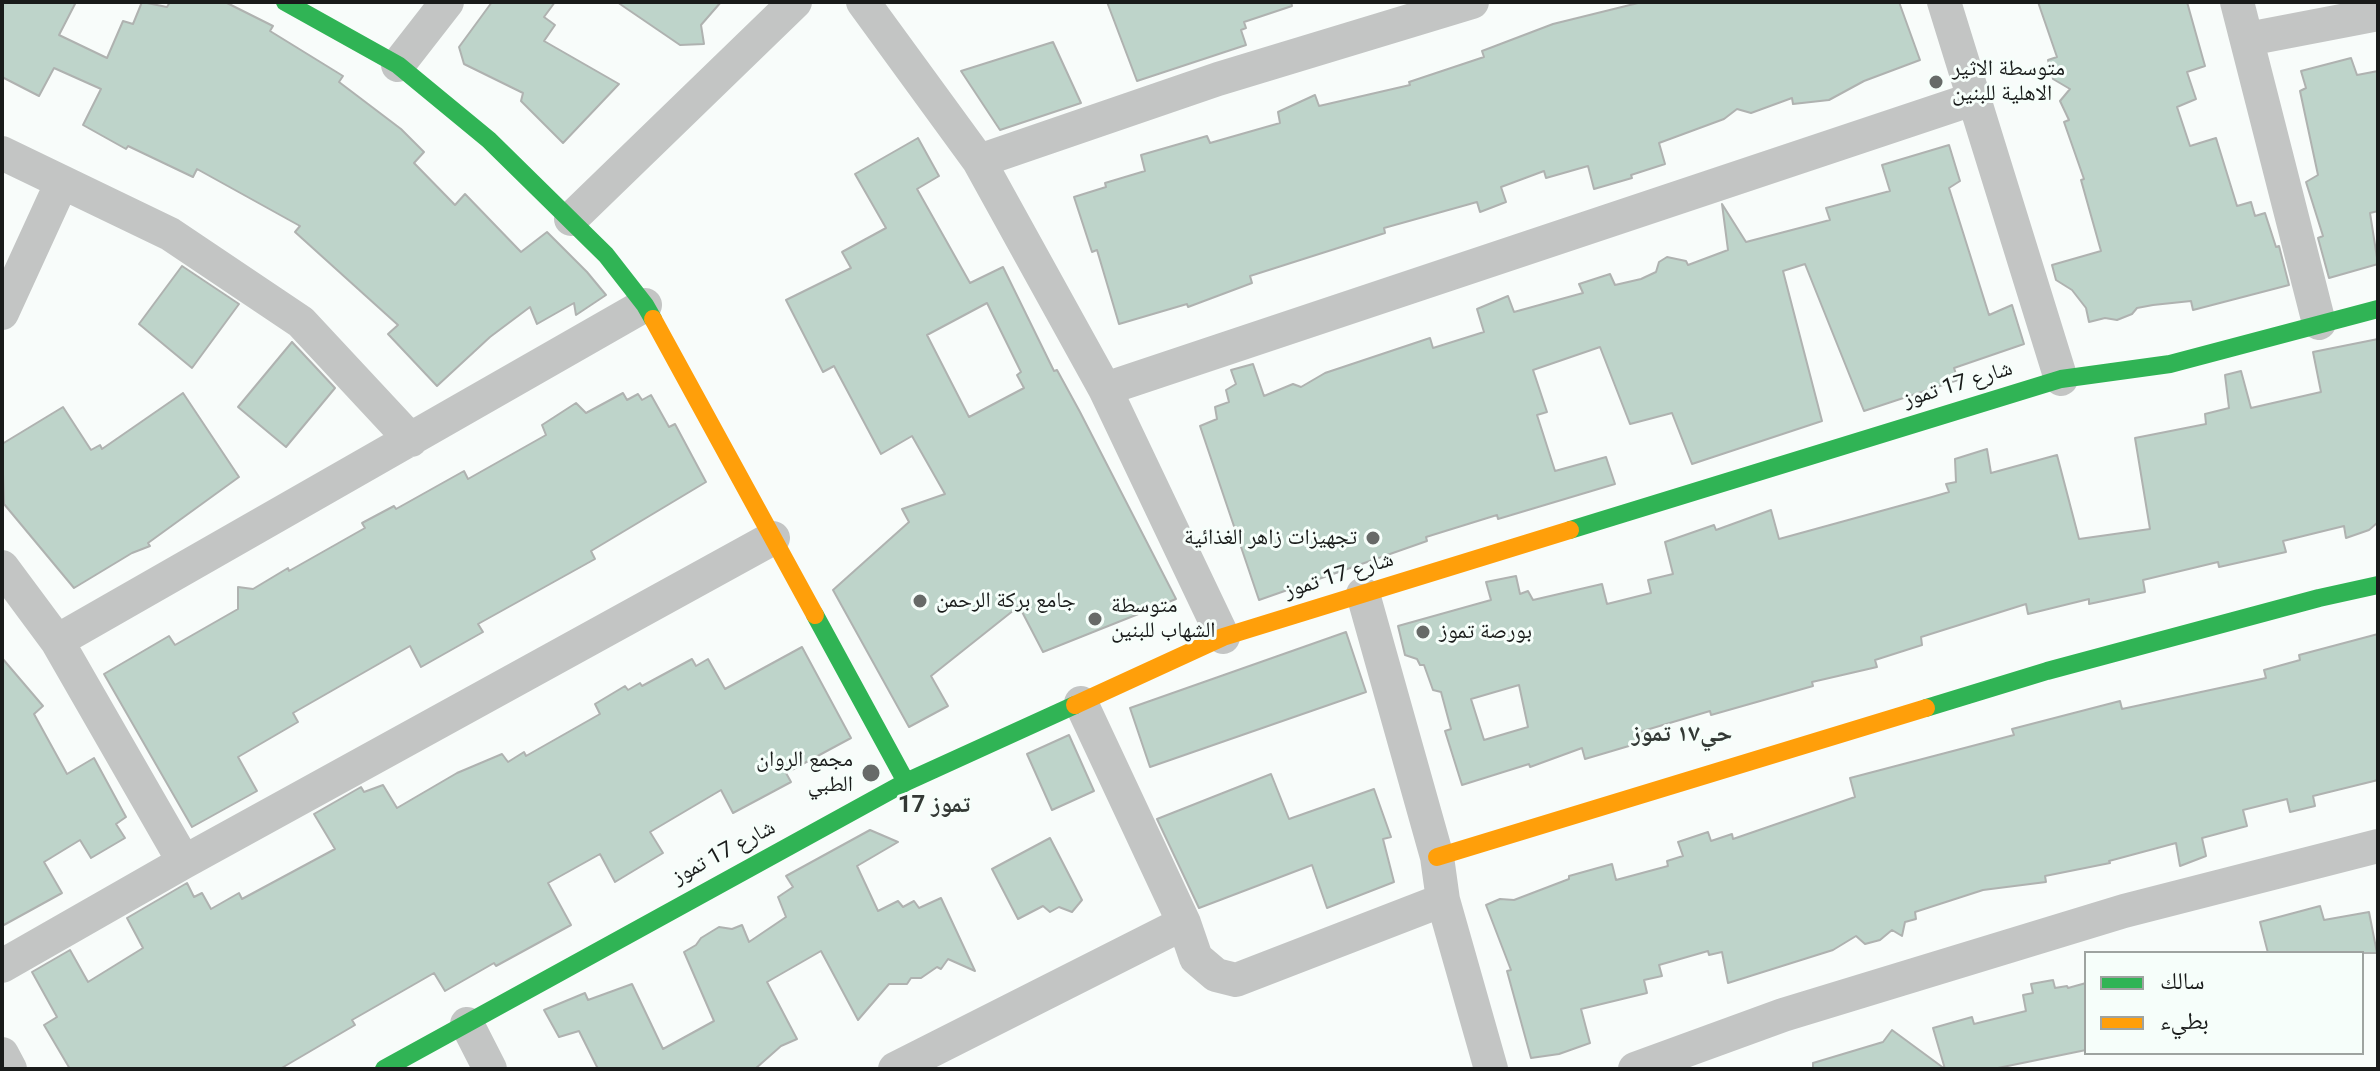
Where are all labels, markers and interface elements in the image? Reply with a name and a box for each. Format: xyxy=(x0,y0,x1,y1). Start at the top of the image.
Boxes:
place label: متوسطة الاثير الاهلية للبنين xyxy=(1952,56,2065,108)
marker: متوسطة الاثير الاهلية للبنين xyxy=(1927,73,1945,91)
street label: شارع 17 تموز xyxy=(1900,356,2016,414)
place label: تجهيزات زاهر الغذائية xyxy=(1184,525,1357,551)
marker: تجهيزات زاهر الغذائية xyxy=(1364,529,1382,547)
street label: شارع 17 تموز xyxy=(1281,547,1397,605)
place label: جامع بركة الرحمن xyxy=(936,588,1076,614)
marker: جامع بركة الرحمن xyxy=(911,592,929,610)
place label: متوسطة الشهاب للبنين xyxy=(1111,593,1216,644)
marker: متوسطة الشهاب للبنين xyxy=(1086,610,1104,628)
place label: بورصة تموز xyxy=(1439,619,1532,645)
marker: بورصة تموز xyxy=(1414,623,1432,641)
district label: حي۱۷ تموز xyxy=(1632,721,1732,749)
place label: مجمع الروان الطبي xyxy=(756,747,853,798)
marker: مجمع الروان الطبي xyxy=(860,762,882,784)
district label: 17 تموز xyxy=(898,792,970,820)
street label: شارع 17 تموز xyxy=(668,815,780,891)
legend xyxy=(2084,951,2364,1055)
text: سالك xyxy=(2160,967,2205,995)
text: بطيء xyxy=(2160,1007,2209,1035)

